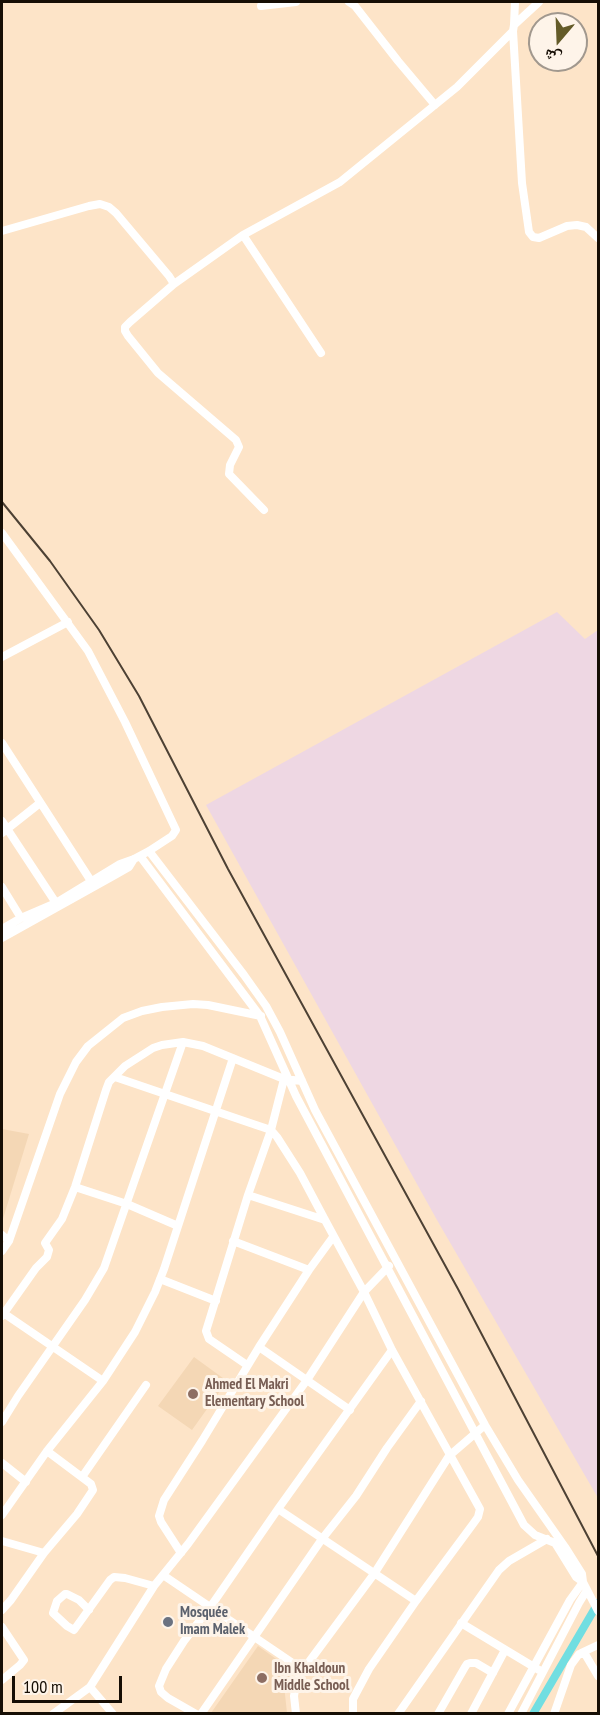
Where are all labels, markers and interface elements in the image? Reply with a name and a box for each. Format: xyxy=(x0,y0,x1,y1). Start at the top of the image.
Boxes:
north arrow xyxy=(528,12,588,72)
text: ش xyxy=(542,45,564,69)
place label: Ahmed El Makri Elementary School xyxy=(205,1376,304,1411)
marker: Ahmed El Makri Elementary School xyxy=(186,1387,200,1401)
place label: Mosquée Imam Malek xyxy=(180,1604,245,1639)
marker: Mosquée Imam Malek xyxy=(161,1615,175,1629)
place label: Ibn Khaldoun Middle School xyxy=(274,1660,349,1695)
scale bar xyxy=(15,1664,124,1702)
marker: Ibn Khaldoun Middle School xyxy=(255,1671,269,1685)
text: 100 m xyxy=(23,1675,63,1698)

